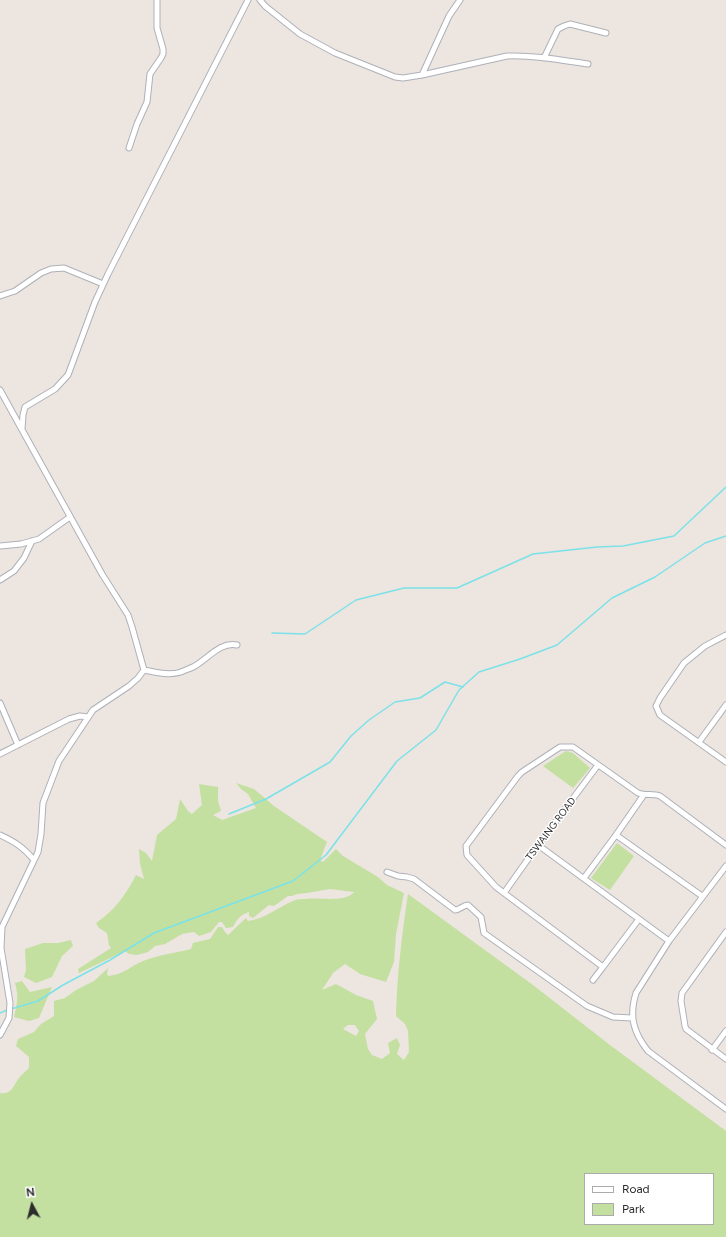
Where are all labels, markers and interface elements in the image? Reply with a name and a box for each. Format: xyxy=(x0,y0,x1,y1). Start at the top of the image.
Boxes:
street label: TSWAING ROAD xyxy=(523,795,579,863)
legend xyxy=(584,1173,714,1225)
text: Road xyxy=(622,1182,650,1196)
north arrow xyxy=(12,1185,52,1225)
text: N xyxy=(25,1186,35,1200)
text: Park xyxy=(622,1202,645,1216)

